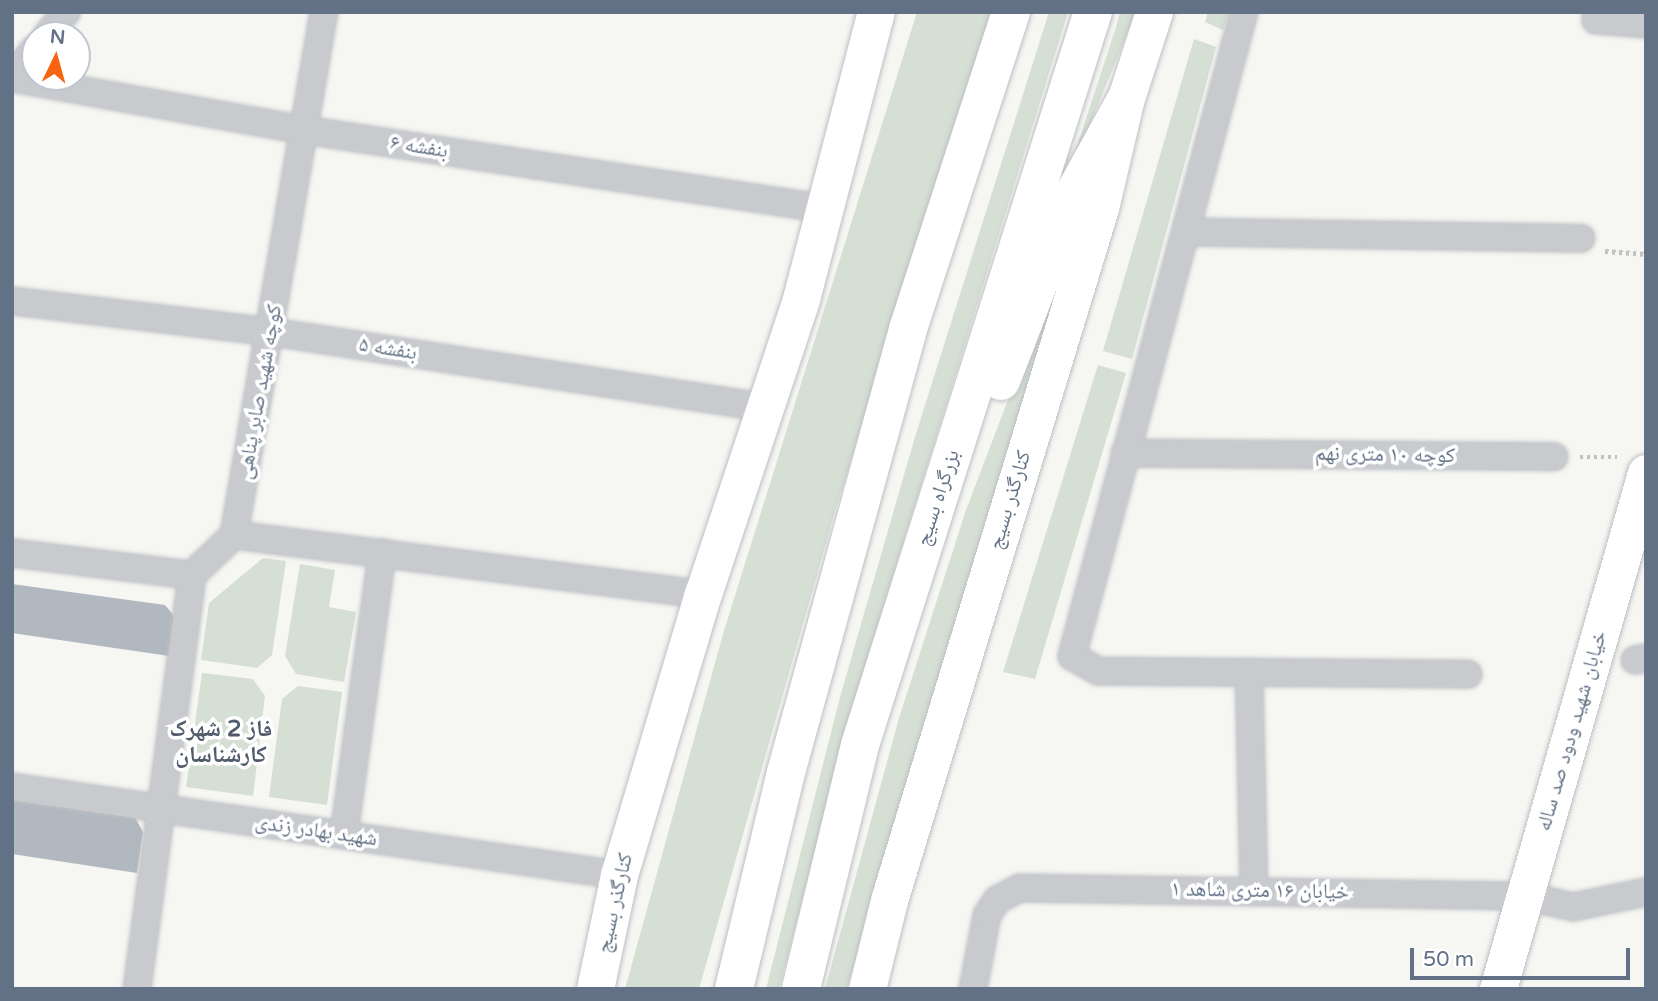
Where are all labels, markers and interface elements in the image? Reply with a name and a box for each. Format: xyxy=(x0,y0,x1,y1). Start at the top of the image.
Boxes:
north arrow xyxy=(21,21,91,91)
text: N xyxy=(49,25,66,49)
street label: بنفشه ۶ xyxy=(388,130,450,164)
street label: کوچه شهید صابر پناهی xyxy=(232,303,288,481)
street label: بنفشه ۵ xyxy=(357,332,419,366)
street label: کوچه ۱۰ متری نهم xyxy=(1315,441,1455,469)
street label: بزرگراه بسیج xyxy=(911,447,965,549)
street label: کنارگذر بسیج xyxy=(983,448,1037,552)
street label: خیابان شهید ودود صد ساله xyxy=(1531,628,1613,834)
district label: فاز 2 شهرک کارشناسان xyxy=(170,715,272,769)
street label: شهید بهادر زندی xyxy=(253,810,379,852)
street label: کنارگذر بسیج xyxy=(591,851,639,955)
street label: خیابان ۱۶ متری شاهد ۱ xyxy=(1171,877,1349,905)
scale bar xyxy=(1413,934,1634,978)
text: 50 m xyxy=(1423,947,1474,972)

